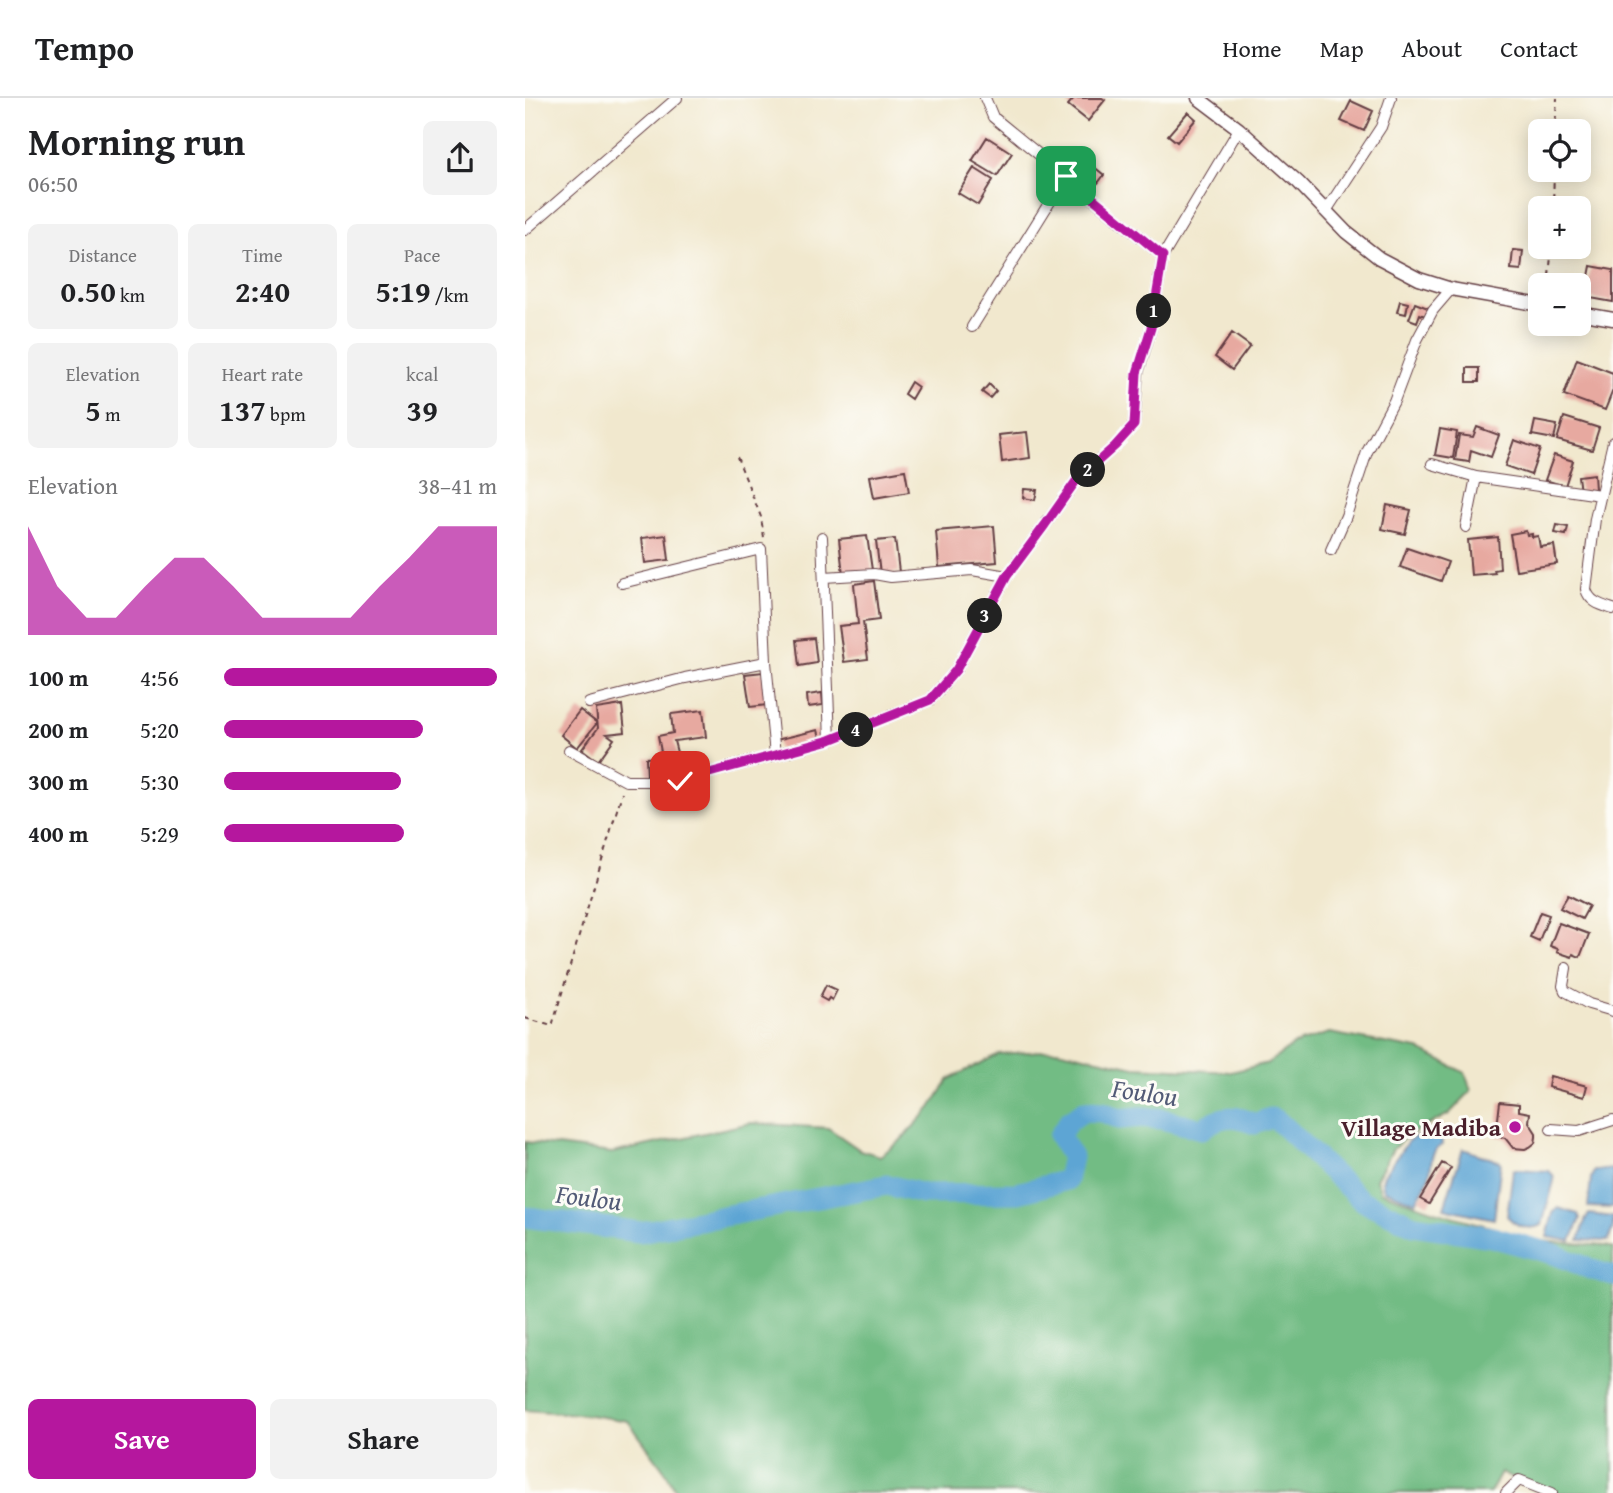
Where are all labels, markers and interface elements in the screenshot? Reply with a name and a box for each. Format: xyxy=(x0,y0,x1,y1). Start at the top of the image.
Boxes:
text: Tempo xyxy=(35,24,134,72)
text: Home xyxy=(1223,31,1282,66)
text: Map xyxy=(1320,31,1364,66)
text: About xyxy=(1402,31,1462,66)
text: Contact xyxy=(1500,31,1578,66)
text: Morning run xyxy=(28,113,245,169)
map controls xyxy=(1528,119,1591,336)
button: locate xyxy=(1528,119,1591,182)
button: share xyxy=(423,121,497,195)
pin xyxy=(1036,146,1096,206)
icon: arrive xyxy=(1047,157,1085,195)
text: 06:50 xyxy=(28,167,78,200)
button: + xyxy=(1528,196,1591,259)
text: Distance xyxy=(69,241,137,269)
text: Time xyxy=(242,241,283,269)
text: Pace xyxy=(404,241,440,269)
text: 0.50 xyxy=(61,269,116,313)
text: 2:40 xyxy=(235,269,290,313)
text: 5:19 xyxy=(375,269,431,313)
button: − xyxy=(1528,273,1591,336)
text: km xyxy=(116,281,145,309)
text: /km xyxy=(431,281,469,309)
pin: 1 xyxy=(1137,294,1171,328)
text: 1 xyxy=(1149,296,1158,324)
text: Elevation xyxy=(66,360,140,388)
text: Heart rate xyxy=(222,360,303,388)
text: kcal xyxy=(406,360,438,388)
text: 5 xyxy=(85,388,101,432)
text: 137 xyxy=(219,388,266,432)
text: 39 xyxy=(407,388,438,432)
text: m xyxy=(101,400,120,428)
text: bpm xyxy=(266,400,306,428)
pin: 2 xyxy=(1071,452,1105,488)
text: 2 xyxy=(1083,455,1092,483)
text: Elevation xyxy=(28,469,118,502)
text: 38–41 m xyxy=(418,469,497,502)
pin: 3 xyxy=(967,598,1002,634)
text: 3 xyxy=(980,601,989,629)
text: 100 m xyxy=(28,661,89,694)
text: 4:56 xyxy=(140,661,179,694)
pin: 4 xyxy=(839,712,873,748)
text: 200 m xyxy=(28,713,89,746)
text: 5:20 xyxy=(140,713,179,746)
text: 4 xyxy=(851,715,860,743)
pin xyxy=(650,751,710,811)
icon: check xyxy=(661,762,699,800)
text: 300 m xyxy=(28,765,89,798)
text: 5:30 xyxy=(140,765,179,798)
text: 400 m xyxy=(28,817,89,850)
text: 5:29 xyxy=(140,817,179,850)
water label: Foulou xyxy=(1109,1068,1180,1116)
place label: Village Madiba xyxy=(1341,1110,1502,1145)
marker: Village Madiba xyxy=(1507,1119,1523,1135)
water label: Foulou xyxy=(553,1174,624,1220)
button: Save xyxy=(28,1399,256,1479)
button: Share xyxy=(270,1399,497,1479)

